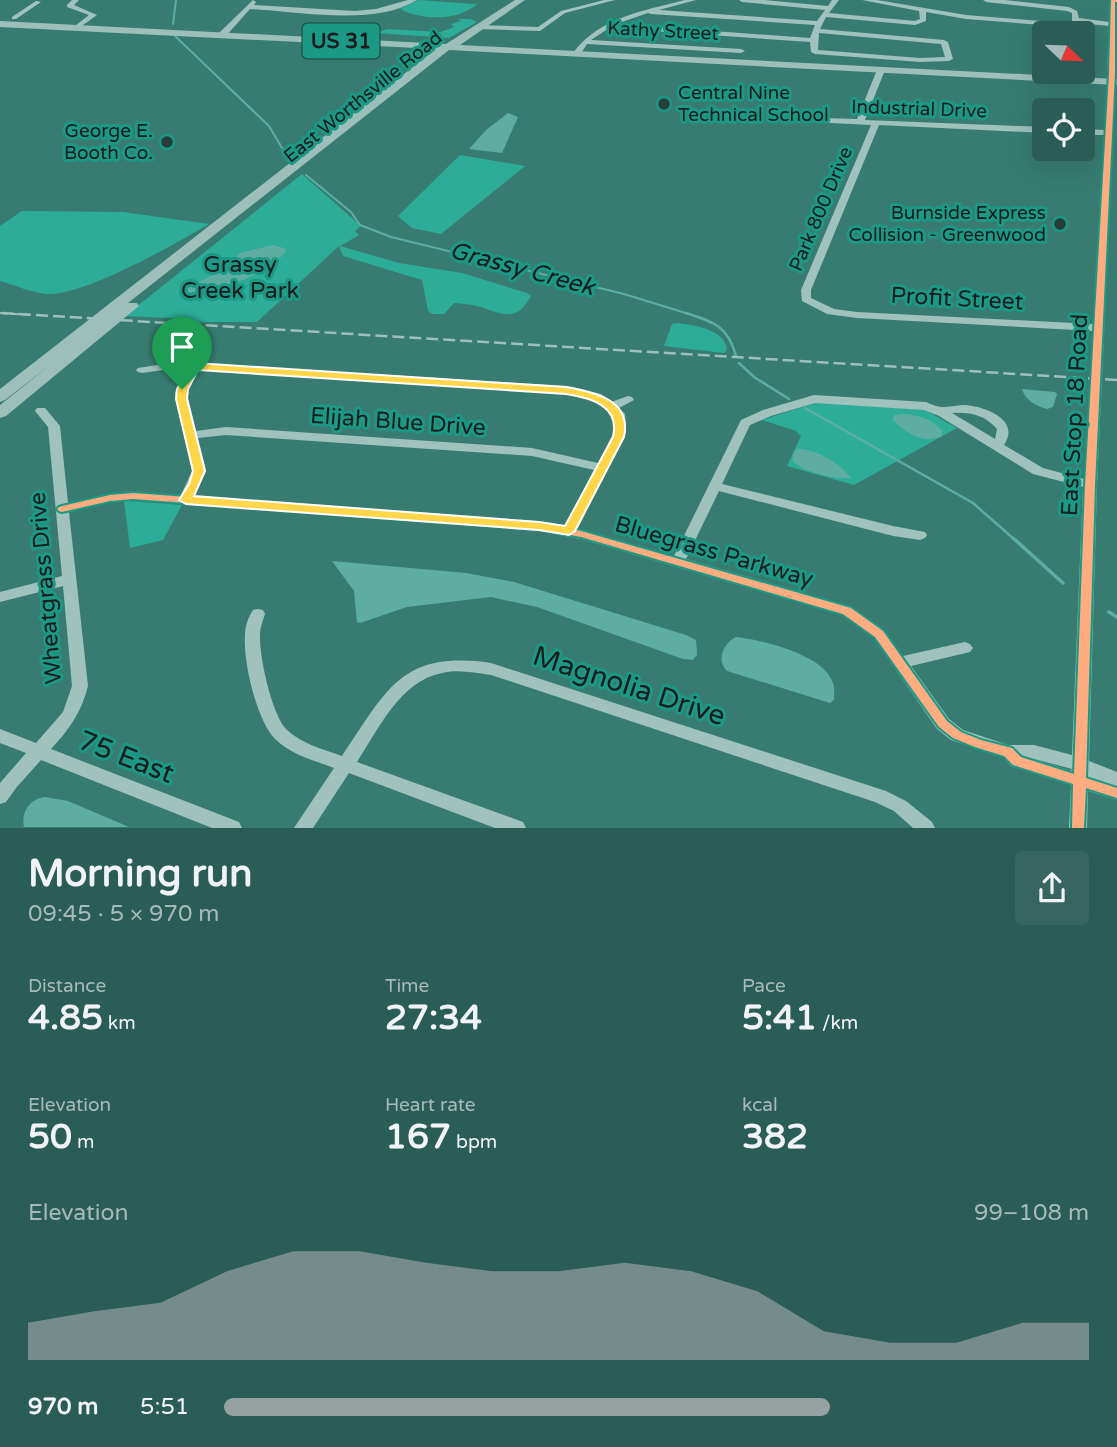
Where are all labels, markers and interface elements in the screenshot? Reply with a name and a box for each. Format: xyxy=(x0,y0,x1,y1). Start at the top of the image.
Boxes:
street label: Kathy Street xyxy=(607,17,719,45)
north arrow xyxy=(1032,21,1096,84)
map controls xyxy=(1032,21,1095,161)
road number: US 31 xyxy=(302,23,380,58)
street label: East Worthsville Road xyxy=(280,27,446,167)
place label: Central Nine Technical School xyxy=(678,82,829,126)
marker: Central Nine Technical School xyxy=(656,96,672,112)
street label: Industrial Drive xyxy=(851,96,987,122)
button: locate xyxy=(1032,98,1095,161)
place label: George E. Booth Co. xyxy=(64,120,153,164)
marker: George E. Booth Co. xyxy=(159,134,175,150)
street label: Park 800 Drive xyxy=(785,143,857,275)
place label: Burnside Express Collision - Greenwood xyxy=(848,202,1046,246)
marker: Burnside Express Collision - Greenwood xyxy=(1052,216,1068,232)
water label: Grassy Creek xyxy=(447,236,599,303)
park label: Grassy Creek Park xyxy=(181,251,299,305)
street label: Profit Street xyxy=(890,282,1024,316)
street label: East Stop 18 Road xyxy=(1056,313,1094,517)
pin xyxy=(152,317,212,389)
icon: arrive xyxy=(163,328,201,366)
street label: Elijah Blue Drive xyxy=(309,402,487,442)
street label: Wheatgrass Drive xyxy=(24,491,68,685)
street label: Bluegrass Parkway xyxy=(612,510,816,594)
street label: Magnolia Drive xyxy=(528,639,730,733)
street label: 75 East xyxy=(73,723,179,791)
text: Morning run xyxy=(28,851,252,897)
button: share xyxy=(1015,851,1089,925)
text: 09:45 · 5 × 970 m xyxy=(28,900,219,928)
text: Distance xyxy=(28,975,106,997)
text: Time xyxy=(385,975,429,997)
text: Pace xyxy=(742,975,786,997)
text: 4.85 xyxy=(28,997,103,1039)
text: 27:34 xyxy=(385,997,482,1039)
text: 5:41 xyxy=(742,997,817,1039)
text: km xyxy=(103,1012,136,1034)
text: /km xyxy=(817,1012,858,1034)
text: Elevation xyxy=(28,1094,111,1116)
text: Heart rate xyxy=(385,1094,476,1116)
text: kcal xyxy=(742,1094,778,1116)
text: 50 xyxy=(28,1116,72,1158)
text: 167 xyxy=(385,1116,451,1158)
text: 382 xyxy=(742,1116,808,1158)
text: m xyxy=(72,1131,94,1153)
text: bpm xyxy=(451,1131,497,1153)
text: Elevation xyxy=(28,1199,129,1227)
text: 99–108 m xyxy=(974,1199,1089,1227)
text: 970 m xyxy=(28,1393,98,1421)
text: 5:51 xyxy=(140,1393,189,1421)

